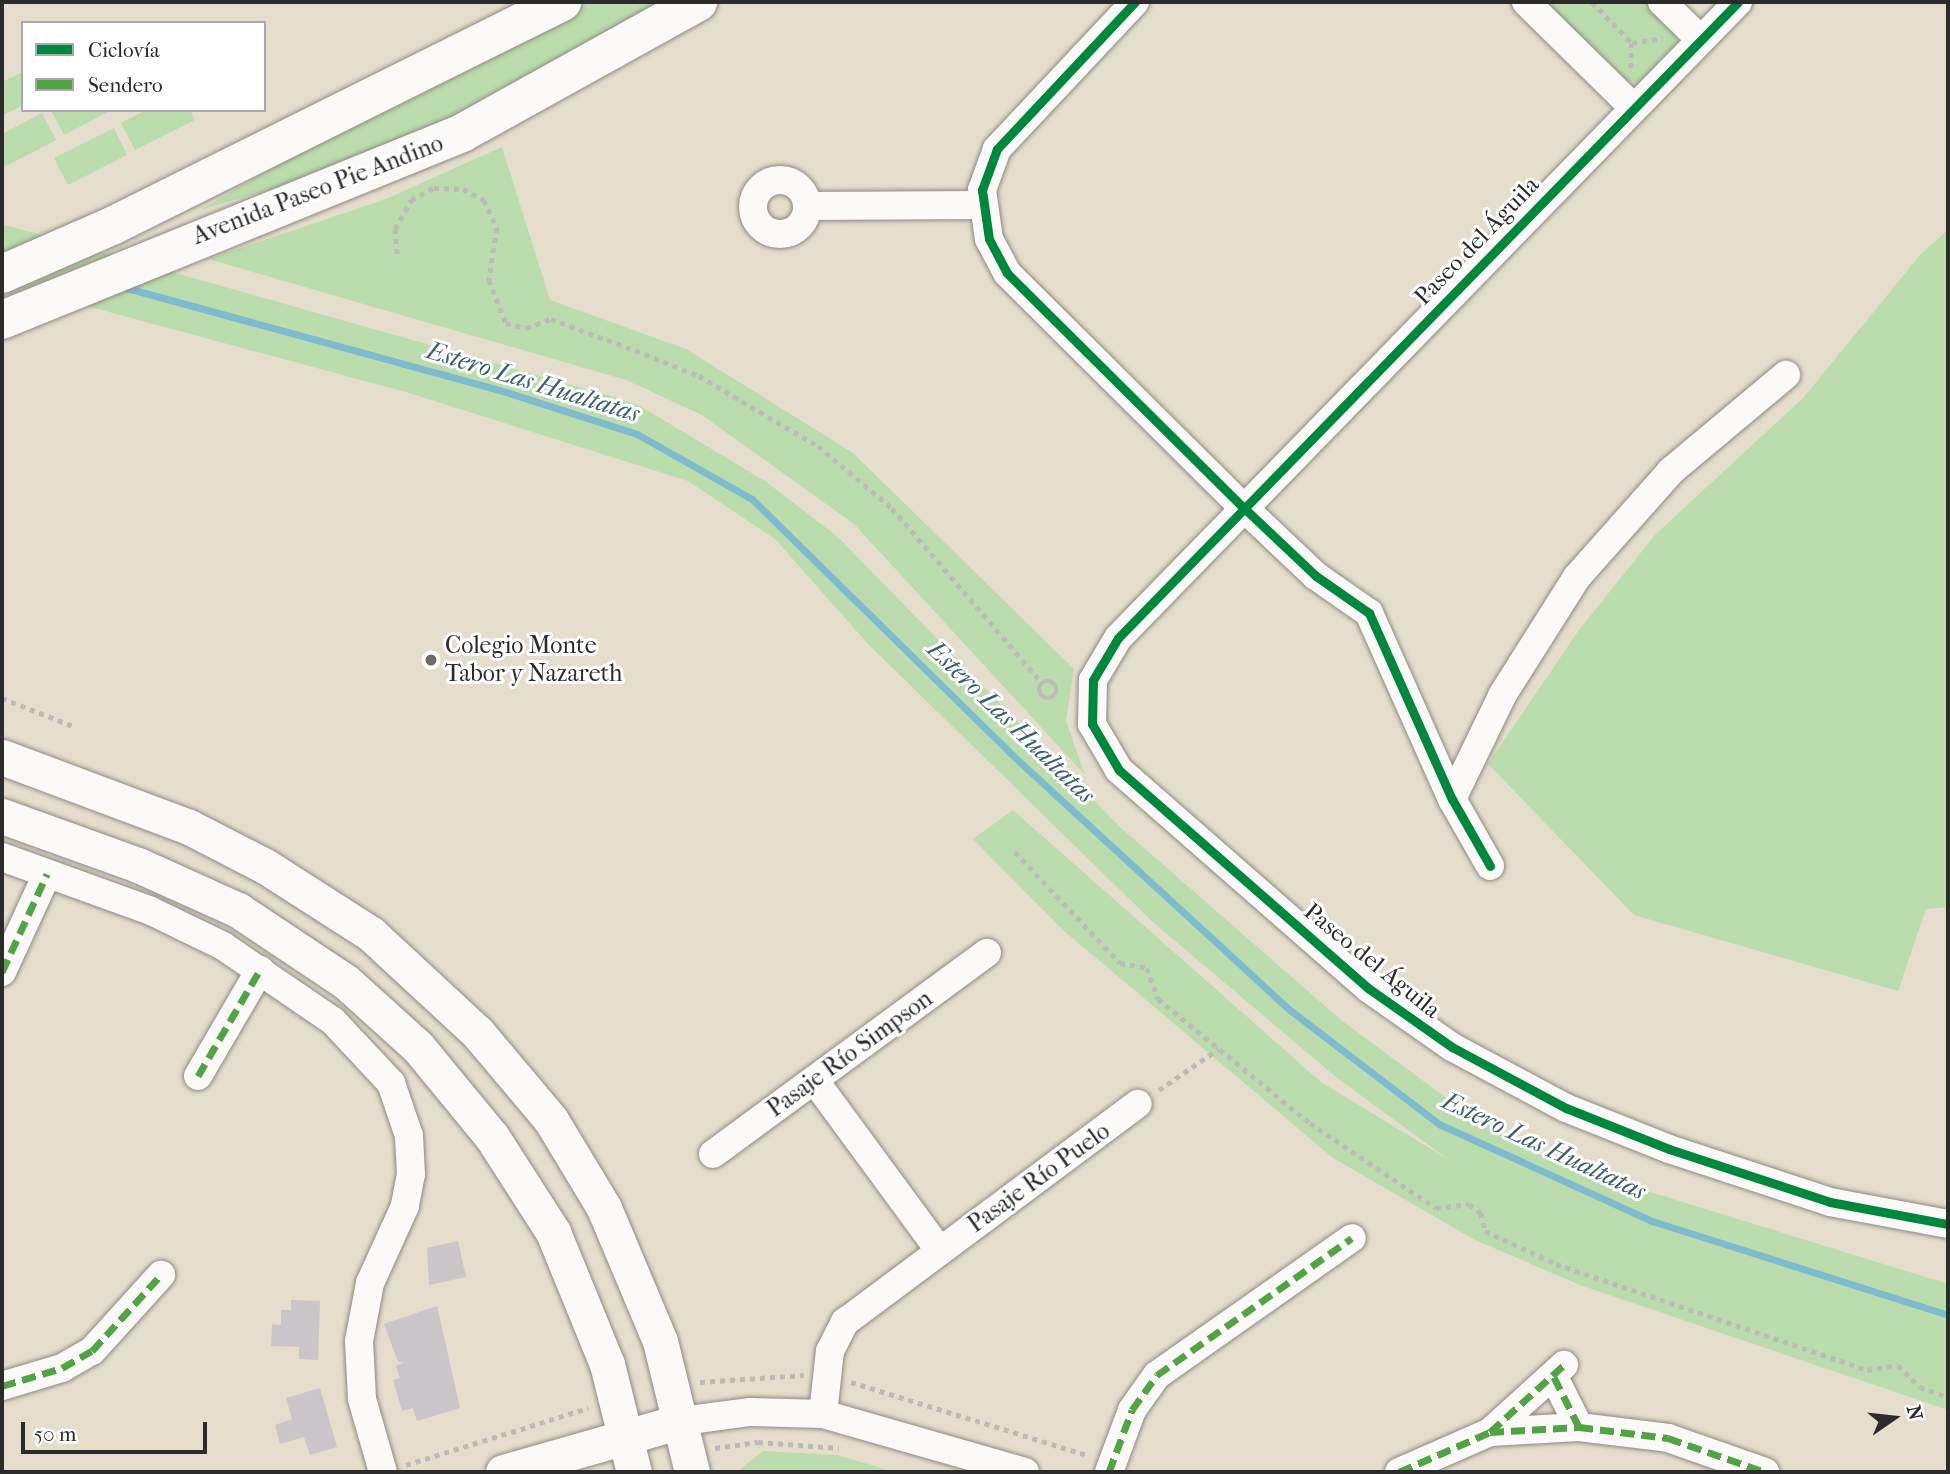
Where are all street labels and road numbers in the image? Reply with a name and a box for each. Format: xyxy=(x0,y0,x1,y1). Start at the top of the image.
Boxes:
street label: Avenida Paseo Pie Andino xyxy=(189,129,447,251)
street label: Paseo del Águila xyxy=(1409,171,1545,311)
street label: Paseo del Águila xyxy=(1298,897,1446,1025)
street label: Pasaje Río Simpson xyxy=(762,984,938,1124)
street label: Pasaje Río Puelo xyxy=(962,1117,1116,1239)

